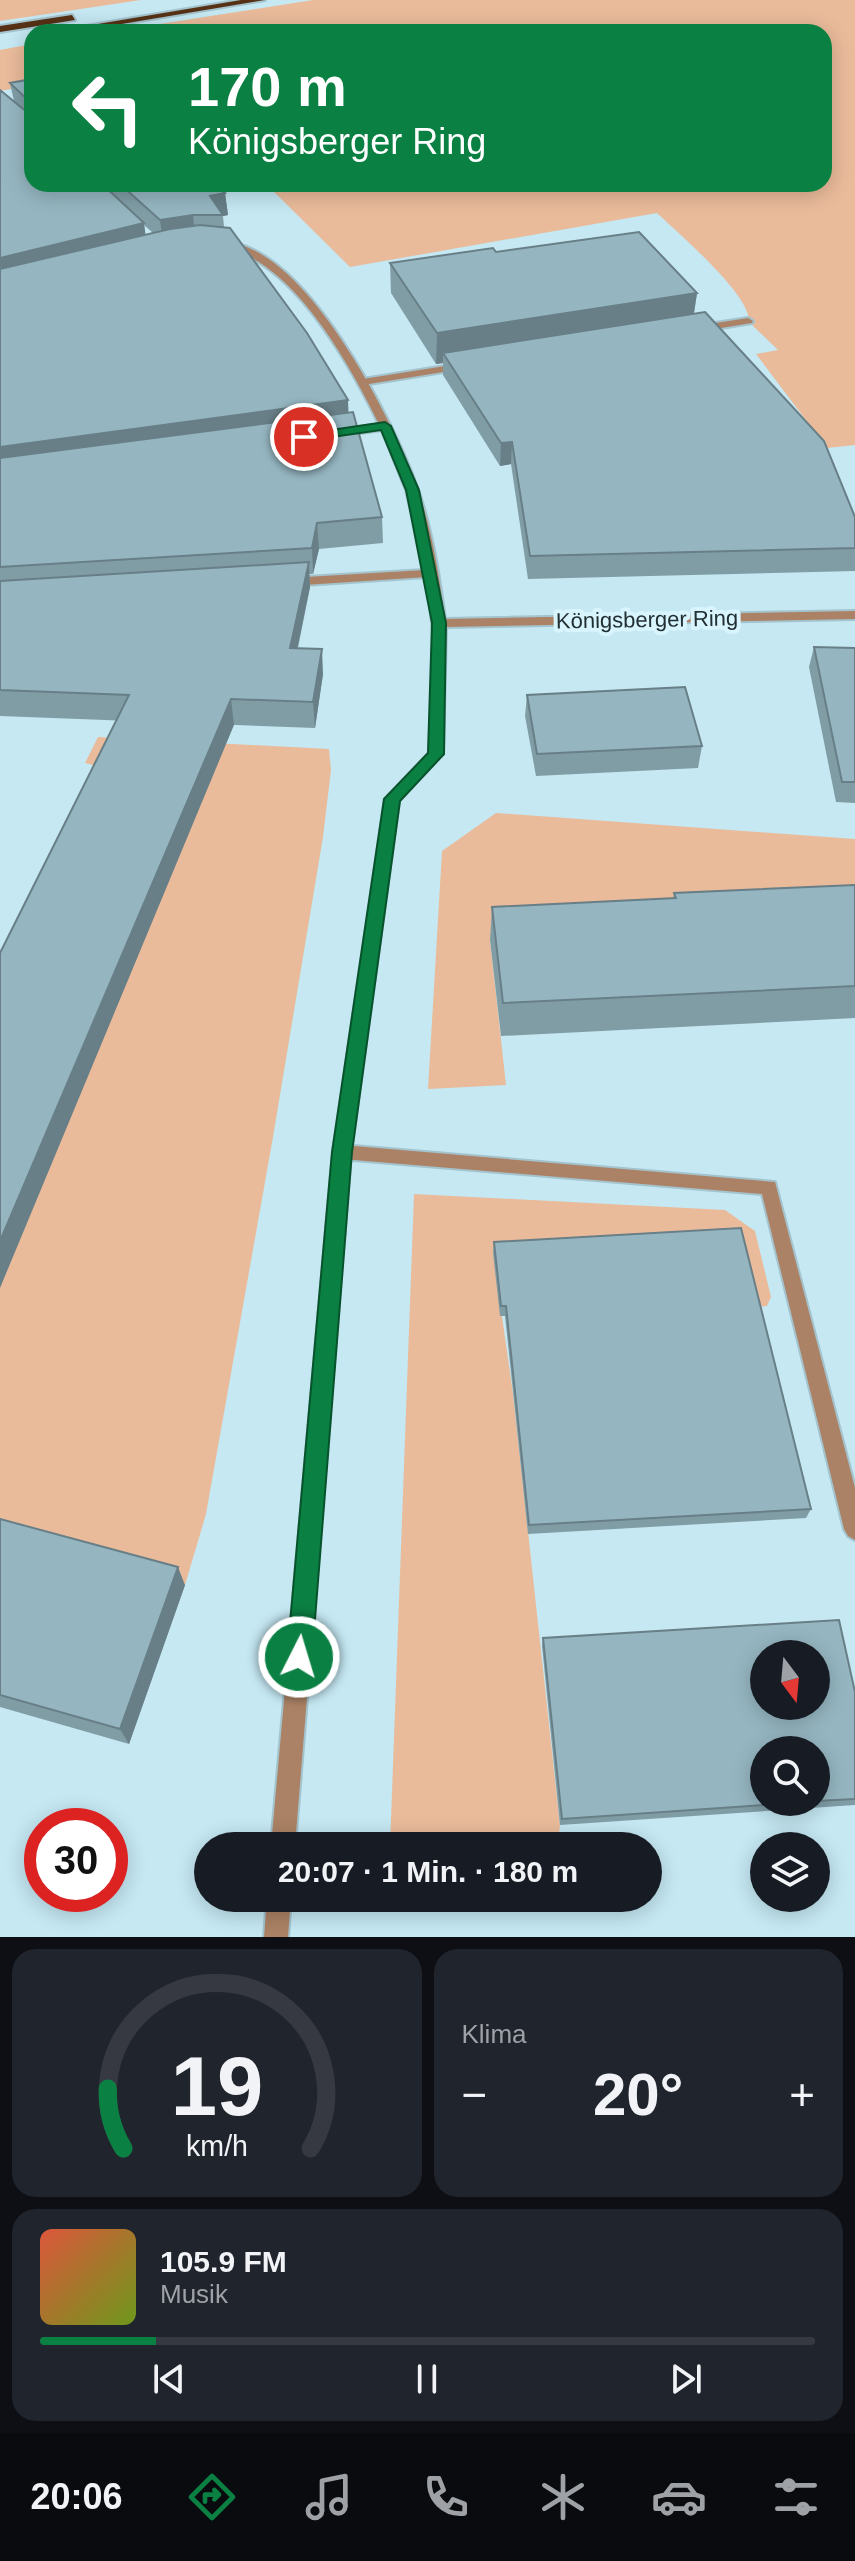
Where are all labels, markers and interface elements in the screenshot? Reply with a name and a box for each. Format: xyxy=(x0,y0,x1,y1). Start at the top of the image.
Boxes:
text: 170 m xyxy=(188,55,347,118)
icon: left xyxy=(56,56,160,160)
text: Königsberger Ring xyxy=(188,121,486,162)
pin xyxy=(270,403,338,471)
icon: arrive xyxy=(282,415,326,459)
street label: Königsberger Ring xyxy=(556,605,738,634)
position arrow xyxy=(257,1615,341,1699)
north arrow xyxy=(750,1640,830,1720)
map controls xyxy=(750,1640,830,1912)
button: search xyxy=(750,1736,830,1816)
speed limit sign: 30 xyxy=(24,1808,128,1912)
button: layers xyxy=(750,1832,830,1912)
text: 20:07 · 1 Min. · 180 m xyxy=(278,1855,578,1888)
text: Klima xyxy=(462,2019,527,2049)
text: 19 xyxy=(170,2040,263,2133)
text: 20° xyxy=(593,2061,684,2128)
text: − xyxy=(462,2070,487,2119)
text: + xyxy=(789,2070,815,2119)
text: km/h xyxy=(186,2130,248,2162)
text: 105.9 FM xyxy=(160,2245,287,2278)
text: Musik xyxy=(160,2279,228,2309)
icon: previous xyxy=(147,2357,191,2401)
icon: pause xyxy=(405,2357,449,2401)
icon: next xyxy=(664,2357,708,2401)
icon: directions xyxy=(184,2469,240,2525)
icon: music xyxy=(301,2469,357,2525)
icon: phone xyxy=(418,2469,474,2525)
icon: climate xyxy=(535,2469,591,2525)
icon: car xyxy=(651,2469,707,2525)
icon: filters xyxy=(768,2469,824,2525)
text: 20:06 xyxy=(30,2476,123,2517)

